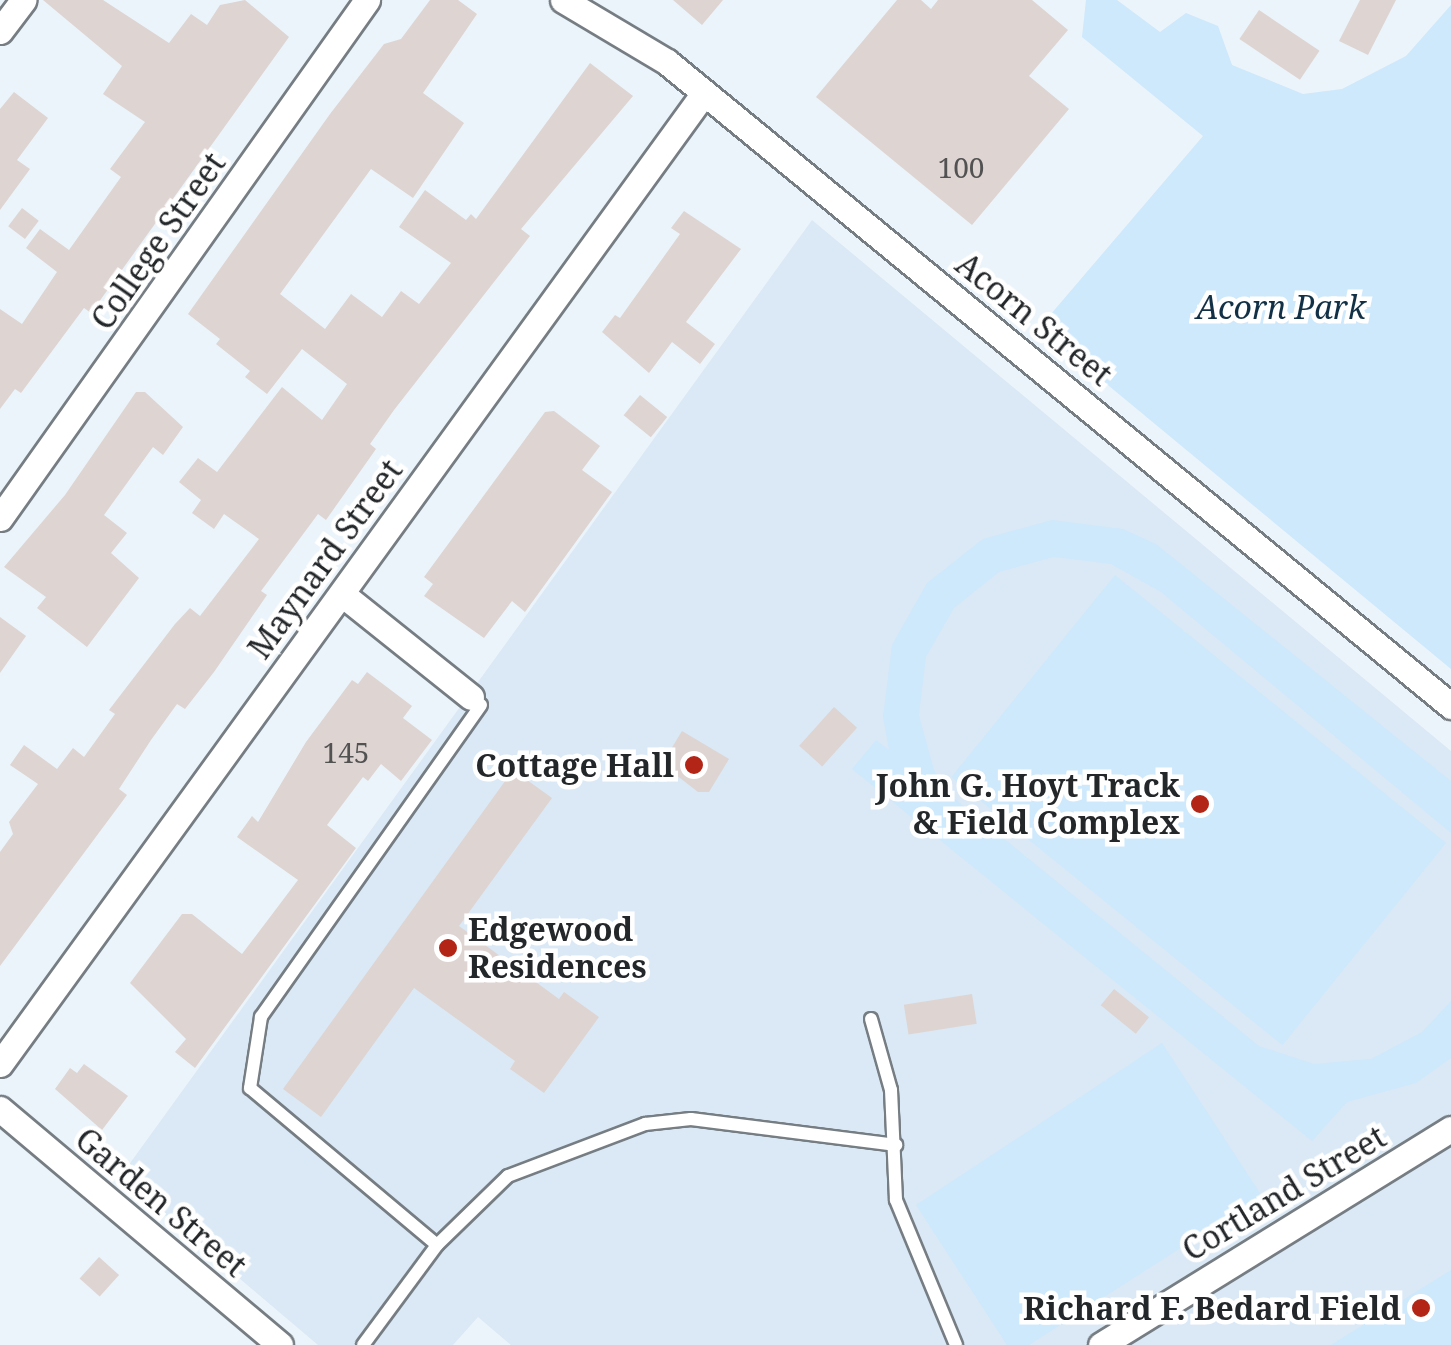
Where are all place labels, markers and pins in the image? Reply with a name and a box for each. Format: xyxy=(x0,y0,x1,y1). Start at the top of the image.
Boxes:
place label: Cottage Hall xyxy=(475,746,674,784)
marker: Cottage Hall xyxy=(683,754,705,776)
place label: John G. Hoyt Track & Field Complex xyxy=(876,767,1180,842)
marker: John G. Hoyt Track & Field Complex xyxy=(1189,793,1211,815)
place label: Edgewood Residences xyxy=(468,911,647,986)
marker: Edgewood Residences xyxy=(437,937,459,959)
place label: Richard F. Bedard Field xyxy=(1023,1289,1401,1327)
marker: Richard F. Bedard Field xyxy=(1410,1297,1432,1319)

